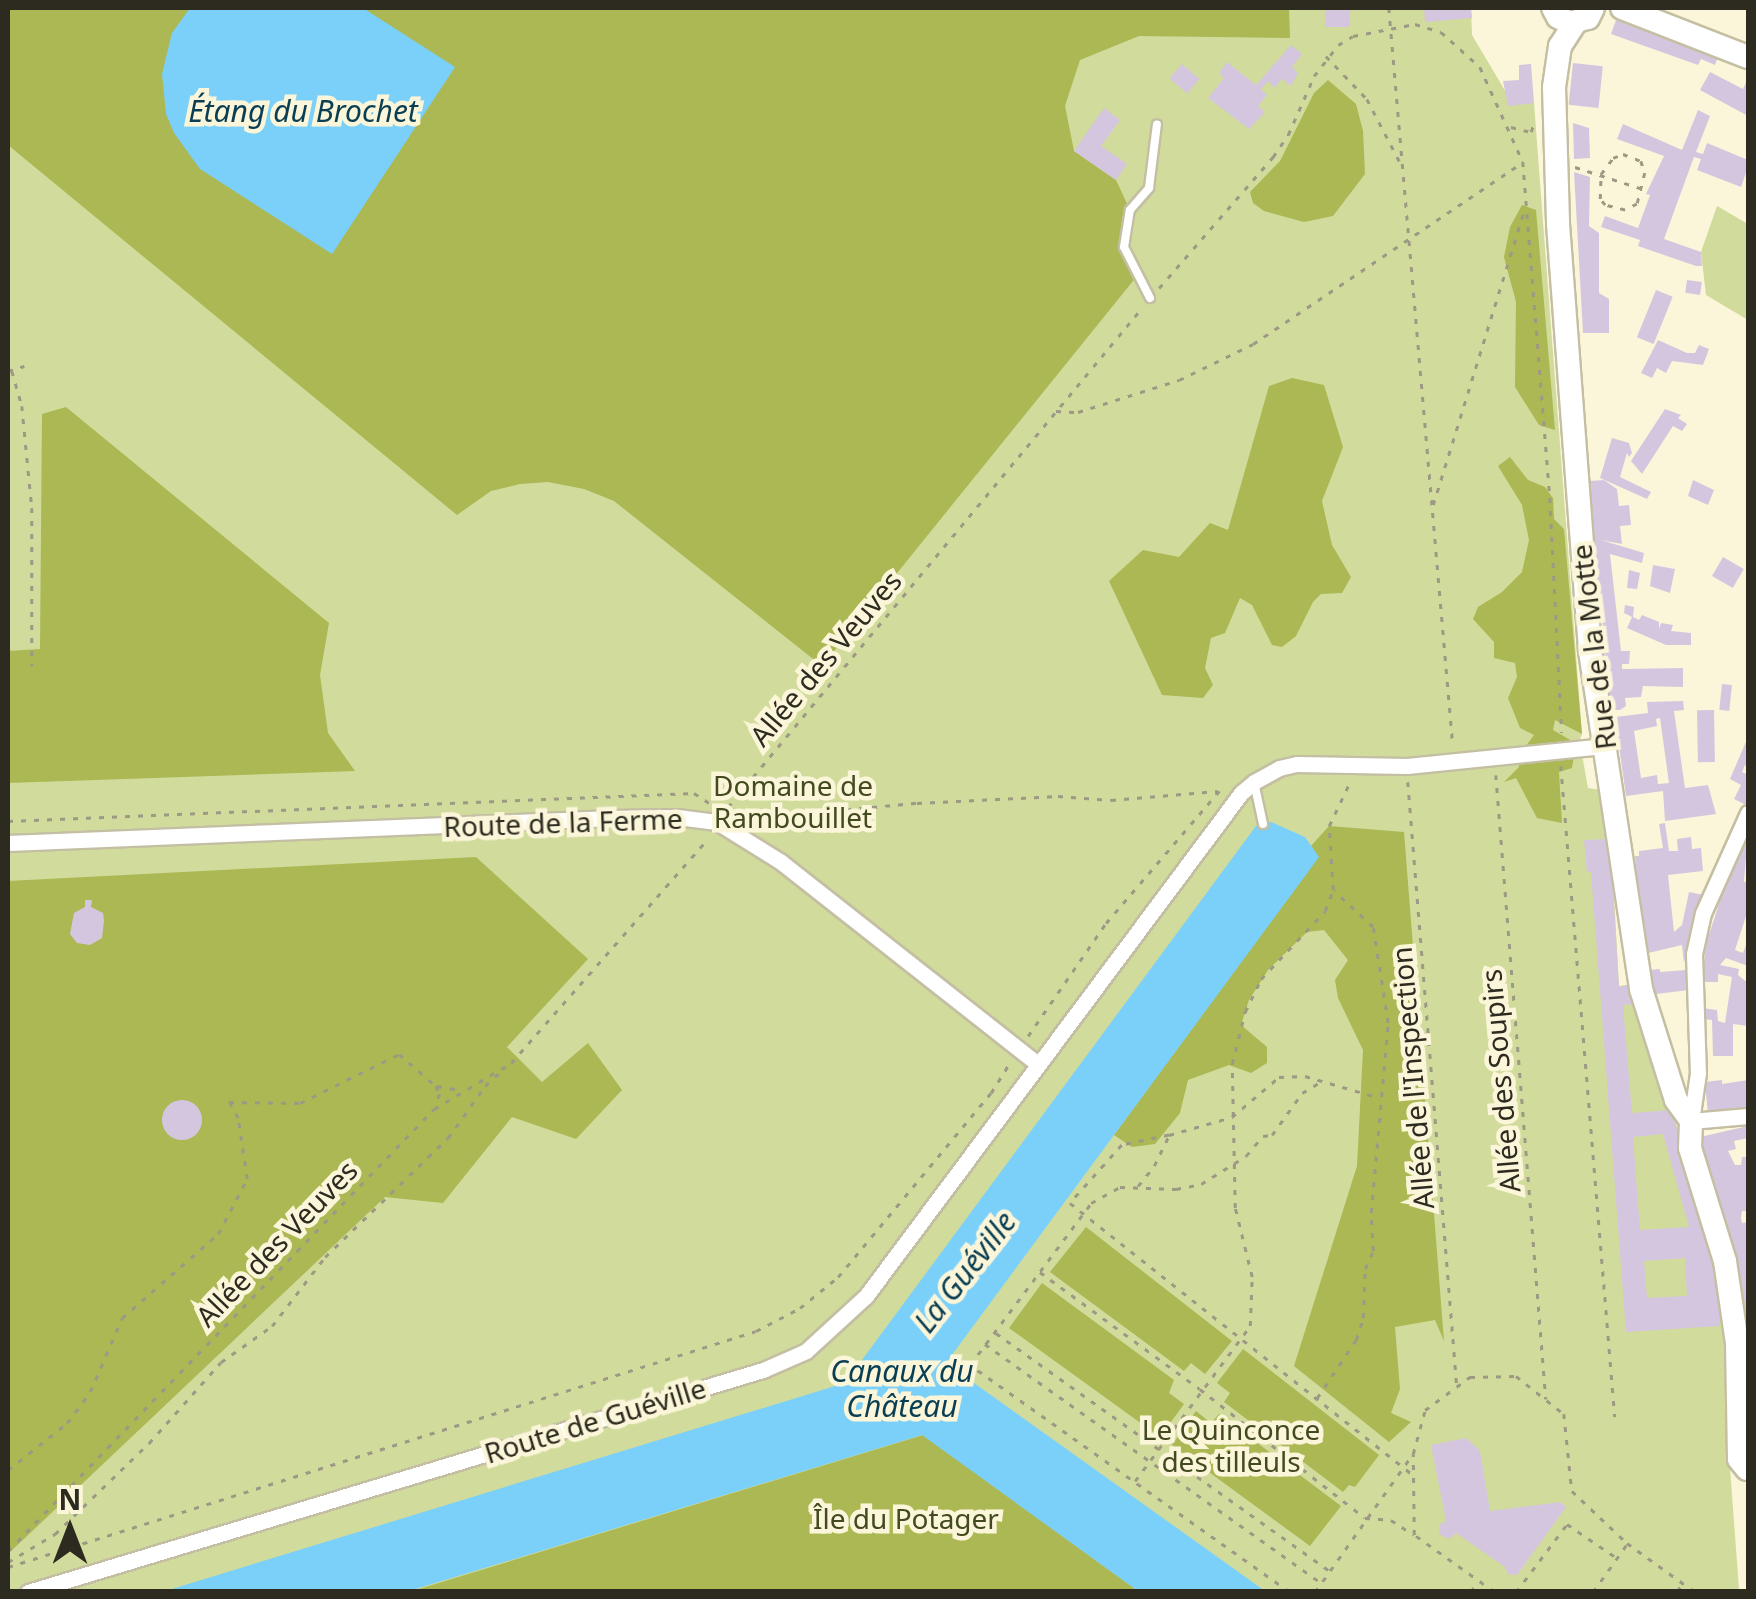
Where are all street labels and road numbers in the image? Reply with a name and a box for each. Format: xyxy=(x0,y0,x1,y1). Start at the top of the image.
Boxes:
street label: Rue de la Motte xyxy=(1564,542,1622,752)
street label: Allée des Veuves xyxy=(742,564,908,752)
street label: Route de la Ferme xyxy=(443,801,683,843)
street label: Allée de l'Inspection xyxy=(1384,945,1440,1211)
street label: Allée des Soupirs xyxy=(1474,968,1526,1194)
street label: Allée des Veuves xyxy=(188,1153,364,1333)
street label: Route de Guéville xyxy=(480,1370,710,1470)

